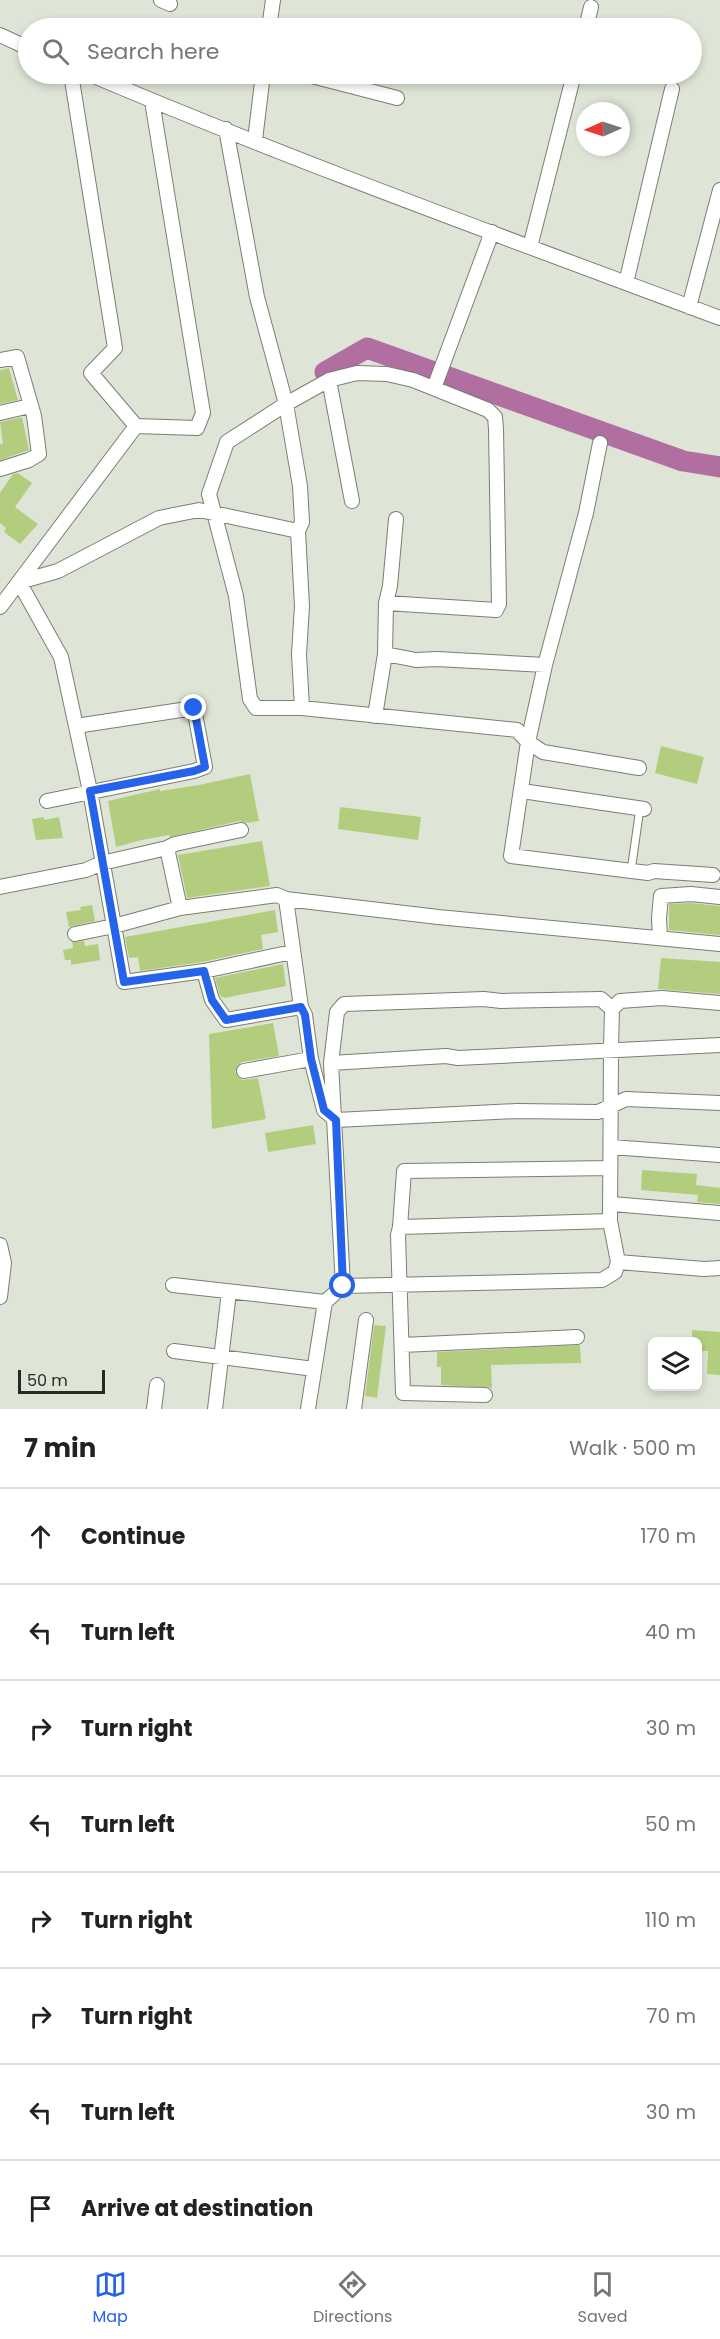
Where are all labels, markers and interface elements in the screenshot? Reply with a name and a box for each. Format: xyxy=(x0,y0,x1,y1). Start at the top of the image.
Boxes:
search box xyxy=(18,18,702,84)
icon: search xyxy=(39,35,72,68)
text: Search here xyxy=(87,36,220,67)
north arrow xyxy=(576,102,630,156)
route end xyxy=(180,694,206,720)
route start xyxy=(329,1272,355,1298)
map controls xyxy=(648,1337,702,1391)
button: layers xyxy=(648,1337,702,1391)
scale bar xyxy=(18,1367,105,1394)
text: 50 m xyxy=(27,1369,68,1392)
text: 7 min xyxy=(24,1430,96,1466)
text: Walk · 500 m xyxy=(569,1434,696,1462)
icon: ahead xyxy=(24,1520,57,1553)
text: Continue xyxy=(81,1521,185,1552)
text: 170 m xyxy=(640,1522,696,1550)
icon: left xyxy=(24,1616,57,1649)
text: Turn left xyxy=(81,1617,175,1648)
text: 40 m xyxy=(645,1618,696,1646)
icon: right xyxy=(24,1712,57,1745)
text: Turn right xyxy=(81,1713,192,1744)
text: 30 m xyxy=(646,1714,696,1742)
icon: left xyxy=(24,1808,57,1841)
text: Turn left xyxy=(81,1809,175,1840)
text: 50 m xyxy=(645,1810,696,1838)
icon: right xyxy=(24,1904,57,1937)
text: Turn right xyxy=(81,1905,192,1936)
text: 110 m xyxy=(645,1906,696,1934)
icon: right xyxy=(24,2000,57,2033)
text: Turn right xyxy=(81,2001,192,2032)
text: 70 m xyxy=(647,2002,696,2030)
icon: left xyxy=(24,2096,57,2129)
text: Turn left xyxy=(81,2097,175,2128)
text: 30 m xyxy=(646,2098,696,2126)
icon: arrive xyxy=(24,2192,57,2225)
text: Arrive at destination xyxy=(81,2193,313,2224)
tab: Map xyxy=(93,2268,128,2329)
tab: Directions xyxy=(313,2268,392,2329)
tab: Saved xyxy=(578,2268,627,2329)

